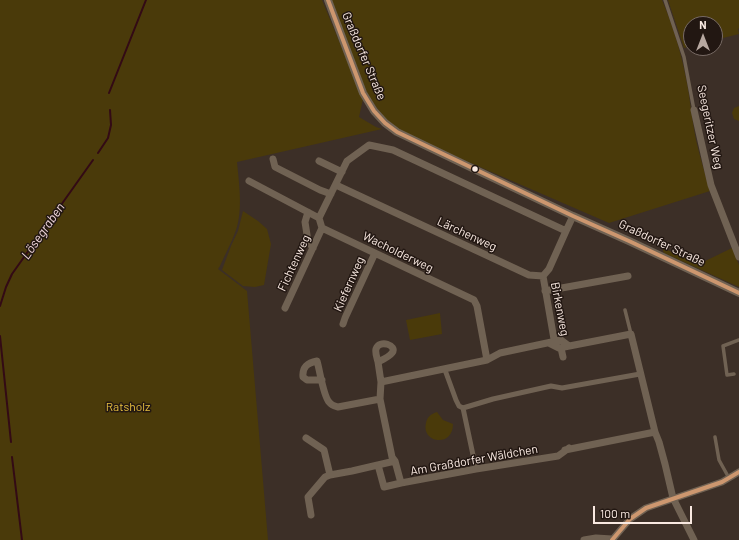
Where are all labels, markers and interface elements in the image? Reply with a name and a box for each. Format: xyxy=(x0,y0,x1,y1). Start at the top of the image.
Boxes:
street label: Graßdorfer Straße xyxy=(339,10,389,102)
north arrow xyxy=(683,16,723,56)
text: N xyxy=(699,18,707,31)
street label: Seegeritzer Weg xyxy=(694,84,726,170)
unlabelled marker xyxy=(470,164,480,174)
water label: Lösegraben xyxy=(18,200,68,262)
street label: Lärchenweg xyxy=(435,214,499,254)
street label: Graßdorfer Straße xyxy=(616,217,708,269)
street label: Wacholderweg xyxy=(360,229,436,275)
street label: Fichtenweg xyxy=(275,232,313,294)
street label: Kiefernweg xyxy=(330,254,368,314)
street label: Birkenweg xyxy=(548,281,572,337)
park label: Ratsholz xyxy=(106,400,150,414)
street label: Am Graßdorfer Wäldchen xyxy=(409,442,539,478)
scale bar xyxy=(595,498,694,524)
text: 100 m xyxy=(600,506,630,520)

